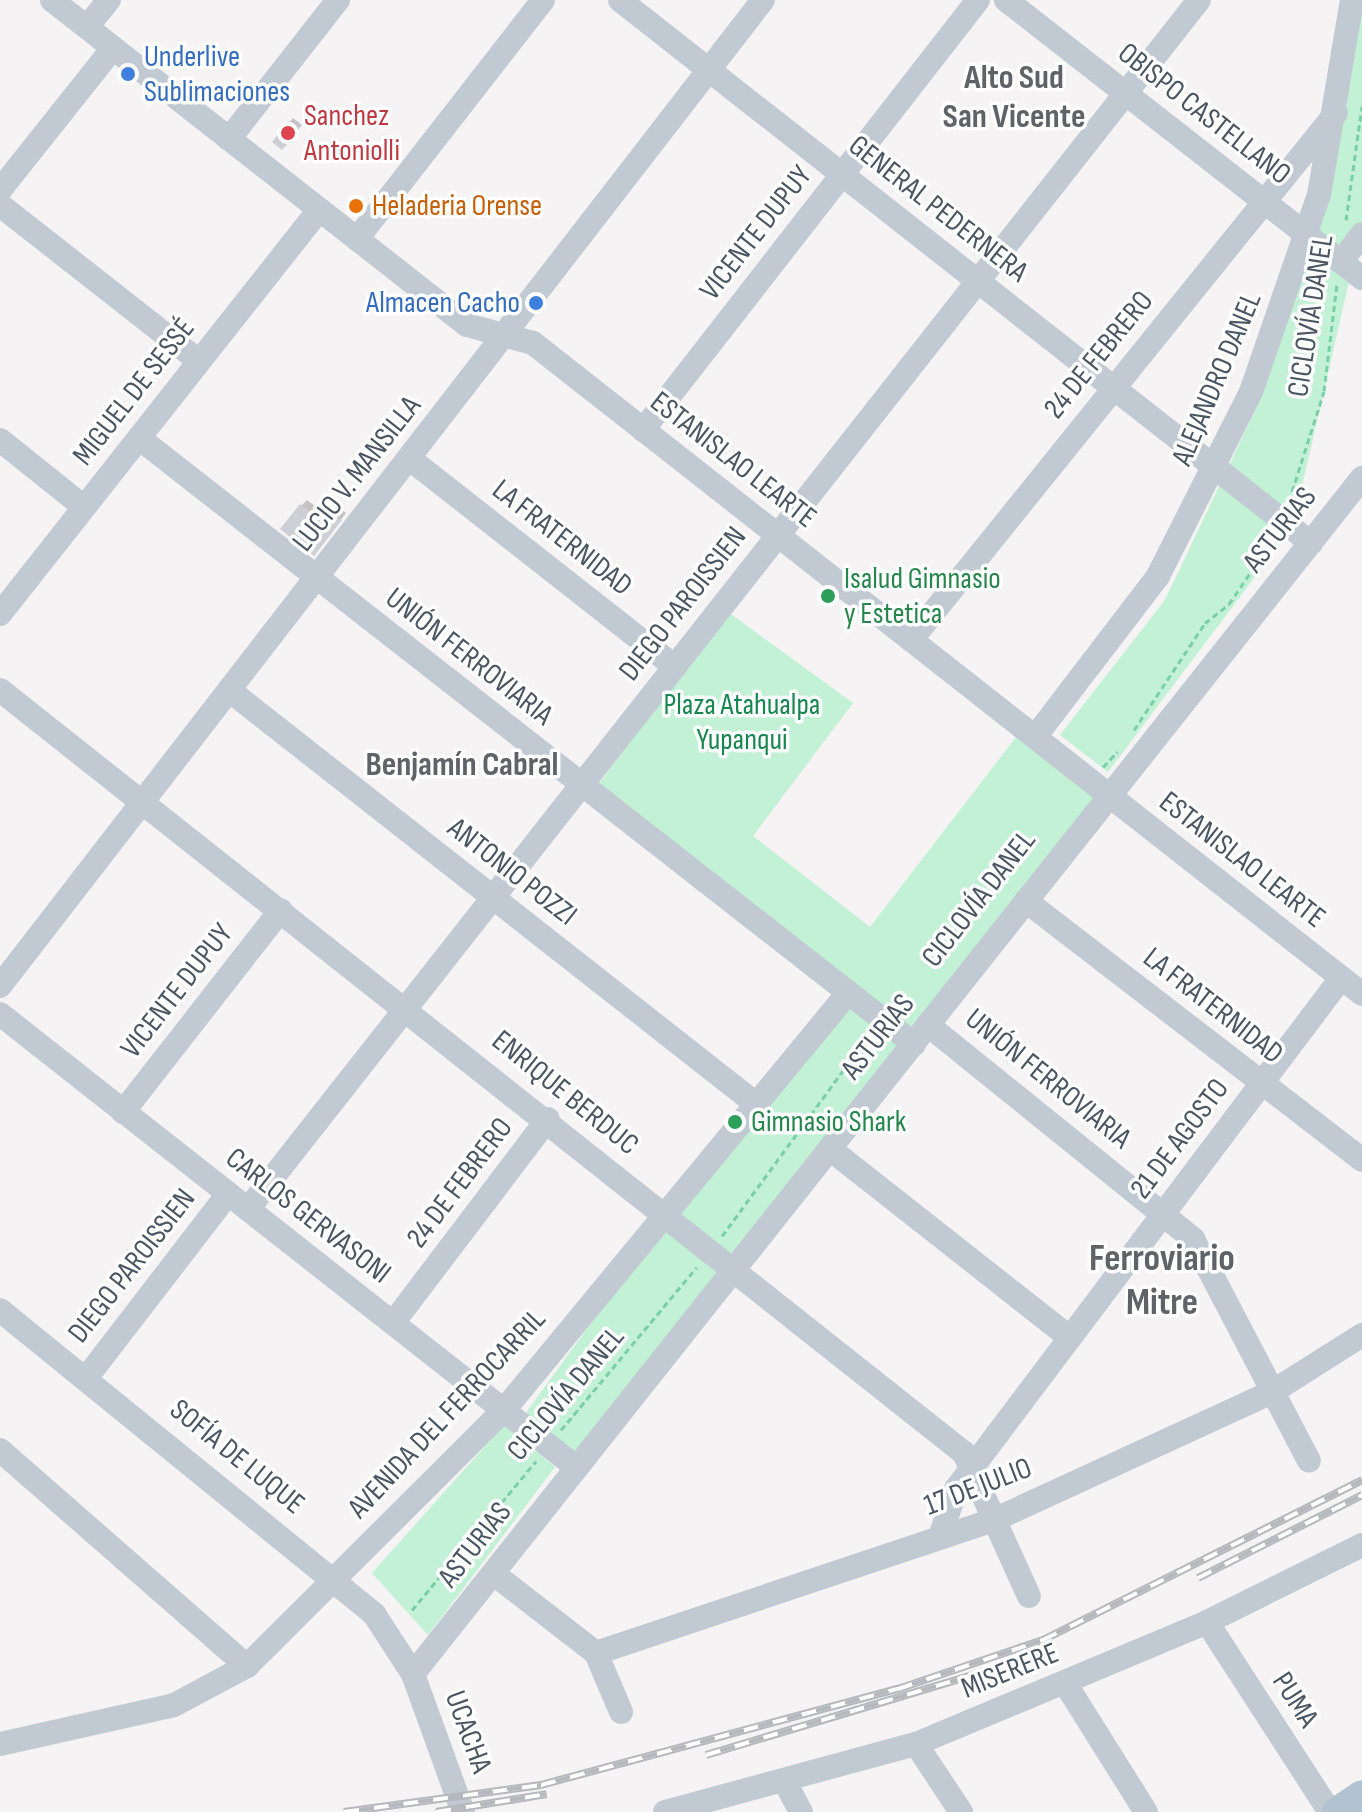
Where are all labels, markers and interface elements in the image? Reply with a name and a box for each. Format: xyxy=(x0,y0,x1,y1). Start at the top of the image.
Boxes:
street label: OBISPO CASTELLANO xyxy=(1110,35,1298,193)
place label: Underlive Sublimaciones xyxy=(144,39,290,110)
district label: Alto Sud San Vicente xyxy=(943,57,1085,136)
marker: Underlive Sublimaciones xyxy=(119,65,137,83)
place label: Sanchez Antoniolli xyxy=(304,98,400,168)
marker: Sanchez Antoniolli xyxy=(279,124,297,142)
street label: GENERAL PEDERNERA xyxy=(841,128,1035,290)
street label: VICENTE DUPUY xyxy=(692,159,820,307)
place label: Heladeria Orense xyxy=(372,188,542,224)
marker: Heladeria Orense xyxy=(347,197,365,215)
street label: CICLOVÍA DANEL xyxy=(1280,232,1342,400)
street label: 24 DE FEBRERO xyxy=(1037,284,1161,426)
place label: Almacen Cacho xyxy=(366,285,520,321)
street label: ALEJANDRO DANEL xyxy=(1164,287,1270,471)
marker: Almacen Cacho xyxy=(527,294,545,312)
street label: MIGUEL DE SESSÉ xyxy=(65,311,203,473)
street label: ESTANISLAO LEARTE xyxy=(643,384,823,536)
street label: LUCIO V. MANSILLA xyxy=(285,389,429,559)
street label: LA FRATERNIDAD xyxy=(485,472,639,604)
street label: ASTURIAS xyxy=(1236,480,1324,580)
street label: DIEGO PAROISSIEN xyxy=(612,520,754,688)
place label: Isalud Gimnasio y Estetica xyxy=(844,561,1001,632)
street label: UNIÓN FERROVIARIA xyxy=(378,580,560,734)
marker: Isalud Gimnasio y Estetica xyxy=(819,587,837,605)
park label: Plaza Atahualpa Yupanqui xyxy=(664,687,820,758)
district label: Benjamín Cabral xyxy=(365,745,559,785)
street label: ESTANISLAO LEARTE xyxy=(1152,784,1332,936)
street label: ANTONIO POZZI xyxy=(440,811,584,933)
street label: CICLOVÍA DANEL xyxy=(914,824,1044,974)
street label: VICENTE DUPUY xyxy=(113,917,241,1065)
street label: LA FRATERNIDAD xyxy=(1136,940,1290,1072)
street label: ASTURIAS xyxy=(834,987,922,1087)
street label: UNIÓN FERROVIARIA xyxy=(958,1001,1138,1157)
street label: ENRIQUE BERDUC xyxy=(484,1023,646,1163)
street label: 21 DE AGOSTO xyxy=(1123,1072,1237,1206)
place label: Gimnasio Shark xyxy=(751,1104,906,1140)
street label: 24 DE FEBRERO xyxy=(399,1111,521,1255)
marker: Gimnasio Shark xyxy=(726,1113,744,1131)
street label: CARLOS GERVASONI xyxy=(218,1140,398,1292)
street label: DIEGO PAROISSIEN xyxy=(61,1182,203,1350)
district label: Ferroviario Mitre xyxy=(1089,1236,1235,1326)
street label: AVENIDA DEL FERROCARRIL xyxy=(341,1302,553,1526)
street label: CICLOVÍA DANEL xyxy=(500,1320,632,1468)
street label: SOFÍA DE LUQUE xyxy=(163,1392,311,1522)
street label: 17 DE JULIO xyxy=(919,1450,1037,1524)
street label: ASTURIAS xyxy=(431,1495,519,1595)
street label: MISERERE xyxy=(956,1635,1064,1707)
street label: PUMA xyxy=(1264,1666,1326,1734)
street label: UCACHA xyxy=(437,1686,499,1778)

